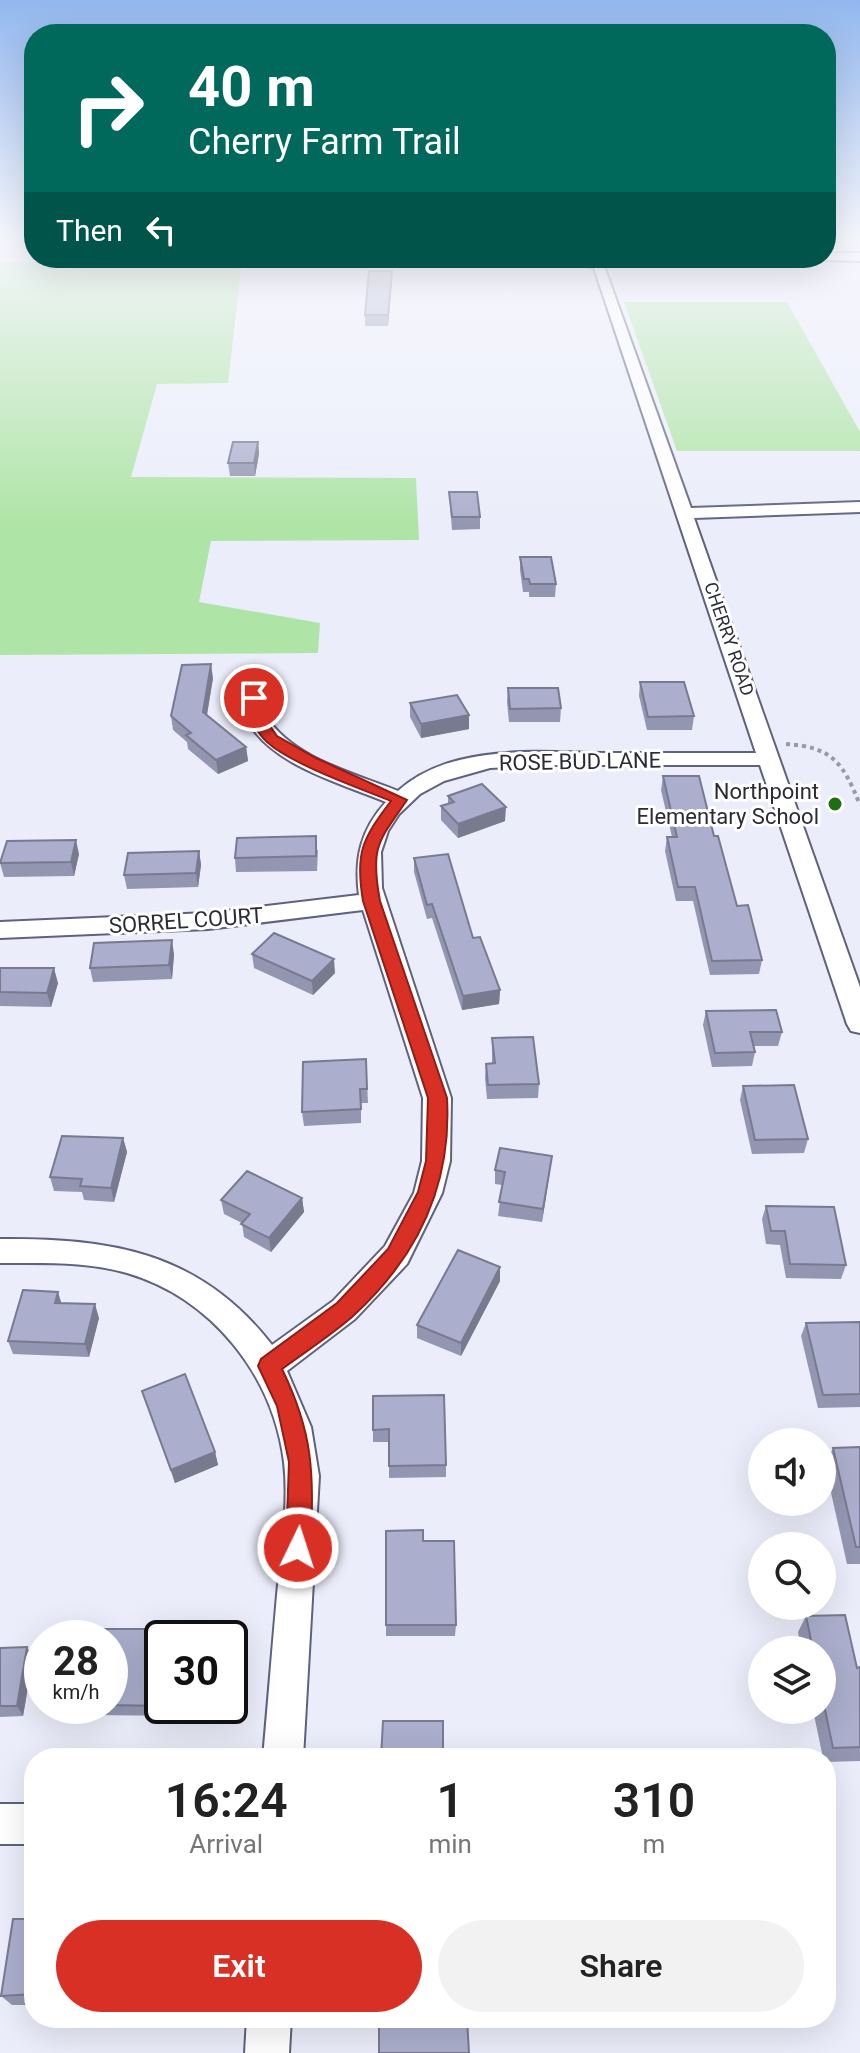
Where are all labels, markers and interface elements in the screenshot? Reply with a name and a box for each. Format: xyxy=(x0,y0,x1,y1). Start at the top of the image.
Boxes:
text: 40 m xyxy=(188,54,315,120)
icon: right xyxy=(56,56,160,160)
text: Cherry Farm Trail xyxy=(188,121,461,163)
icon: left xyxy=(139,208,183,252)
text: Then xyxy=(56,213,123,248)
street label: CHERRY ROAD xyxy=(700,579,759,698)
pin xyxy=(220,664,288,732)
icon: arrive xyxy=(232,676,276,720)
street label: ROSE BUD LANE xyxy=(499,748,661,775)
place label: Northpoint Elementary School xyxy=(637,779,819,829)
marker: Northpoint Elementary School xyxy=(826,795,844,813)
street label: SORREL COURT xyxy=(108,903,264,938)
map controls xyxy=(748,1428,836,1724)
button: sound xyxy=(748,1428,836,1516)
position arrow xyxy=(256,1506,340,1590)
button: search xyxy=(748,1532,836,1620)
speed limit sign: 30 xyxy=(144,1620,248,1724)
button: layers xyxy=(748,1636,836,1724)
text: 28 xyxy=(53,1638,99,1685)
text: km/h xyxy=(53,1680,99,1704)
text: 16:24 xyxy=(165,1772,288,1829)
text: 1 xyxy=(437,1772,464,1829)
text: 310 xyxy=(613,1772,695,1829)
text: Arrival xyxy=(189,1829,263,1859)
text: min xyxy=(428,1829,472,1859)
text: m xyxy=(643,1829,665,1859)
button: Exit xyxy=(56,1920,422,2012)
button: Share xyxy=(438,1920,804,2012)

